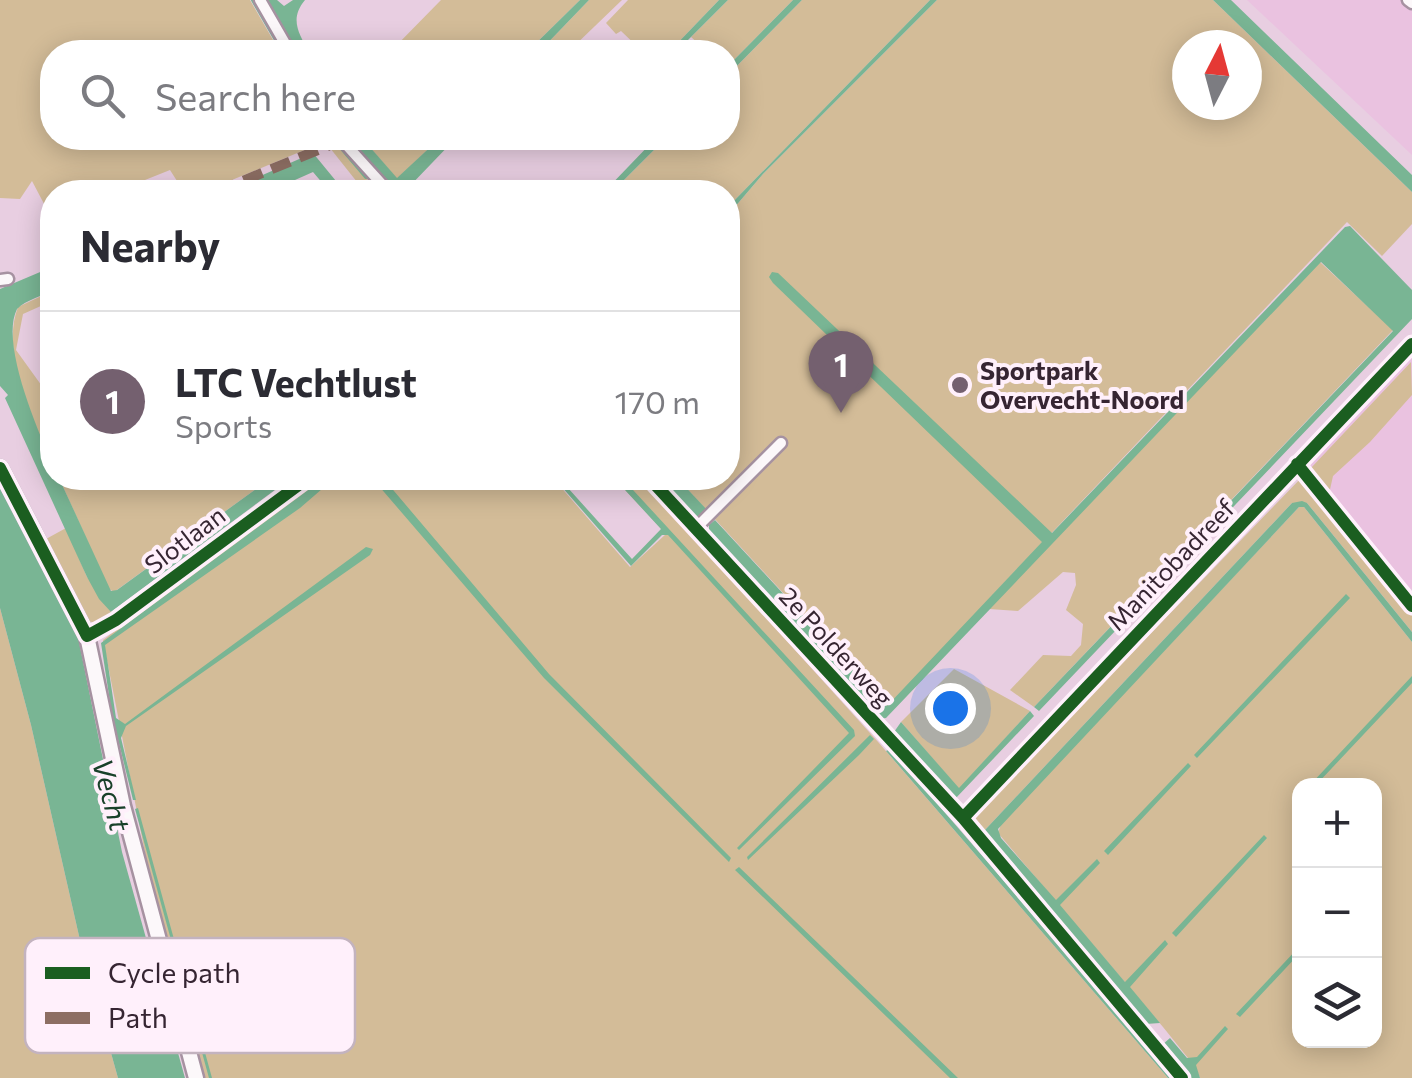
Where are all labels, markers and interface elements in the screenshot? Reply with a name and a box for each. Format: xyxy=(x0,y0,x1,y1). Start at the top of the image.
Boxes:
north arrow xyxy=(1172,30,1262,120)
search box xyxy=(40,40,740,150)
icon: search xyxy=(75,68,130,123)
text: Search here xyxy=(155,72,356,119)
text: Nearby xyxy=(80,219,220,271)
pin: 1 xyxy=(808,330,874,413)
place label: Sportpark Overvecht-Noord xyxy=(980,355,1184,414)
text: LTC Vechtlust xyxy=(175,358,417,405)
marker: Sportpark Overvecht-Noord xyxy=(949,374,971,396)
text: 1 xyxy=(105,381,120,421)
text: 170 m xyxy=(615,381,700,421)
text: Sports xyxy=(175,405,272,445)
street label: Manitobadreef xyxy=(1100,492,1240,636)
street label: Slotlaan xyxy=(138,499,231,579)
street label: 2e Polderweg xyxy=(774,580,900,713)
your location xyxy=(925,683,976,734)
water label: Vecht xyxy=(86,755,138,835)
map controls xyxy=(1292,778,1382,1048)
button: + xyxy=(1292,778,1382,868)
button: − xyxy=(1292,868,1382,958)
legend xyxy=(25,938,355,1053)
text: Cycle path xyxy=(108,955,240,989)
button: layers xyxy=(1292,958,1382,1048)
text: Path xyxy=(108,1000,168,1034)

